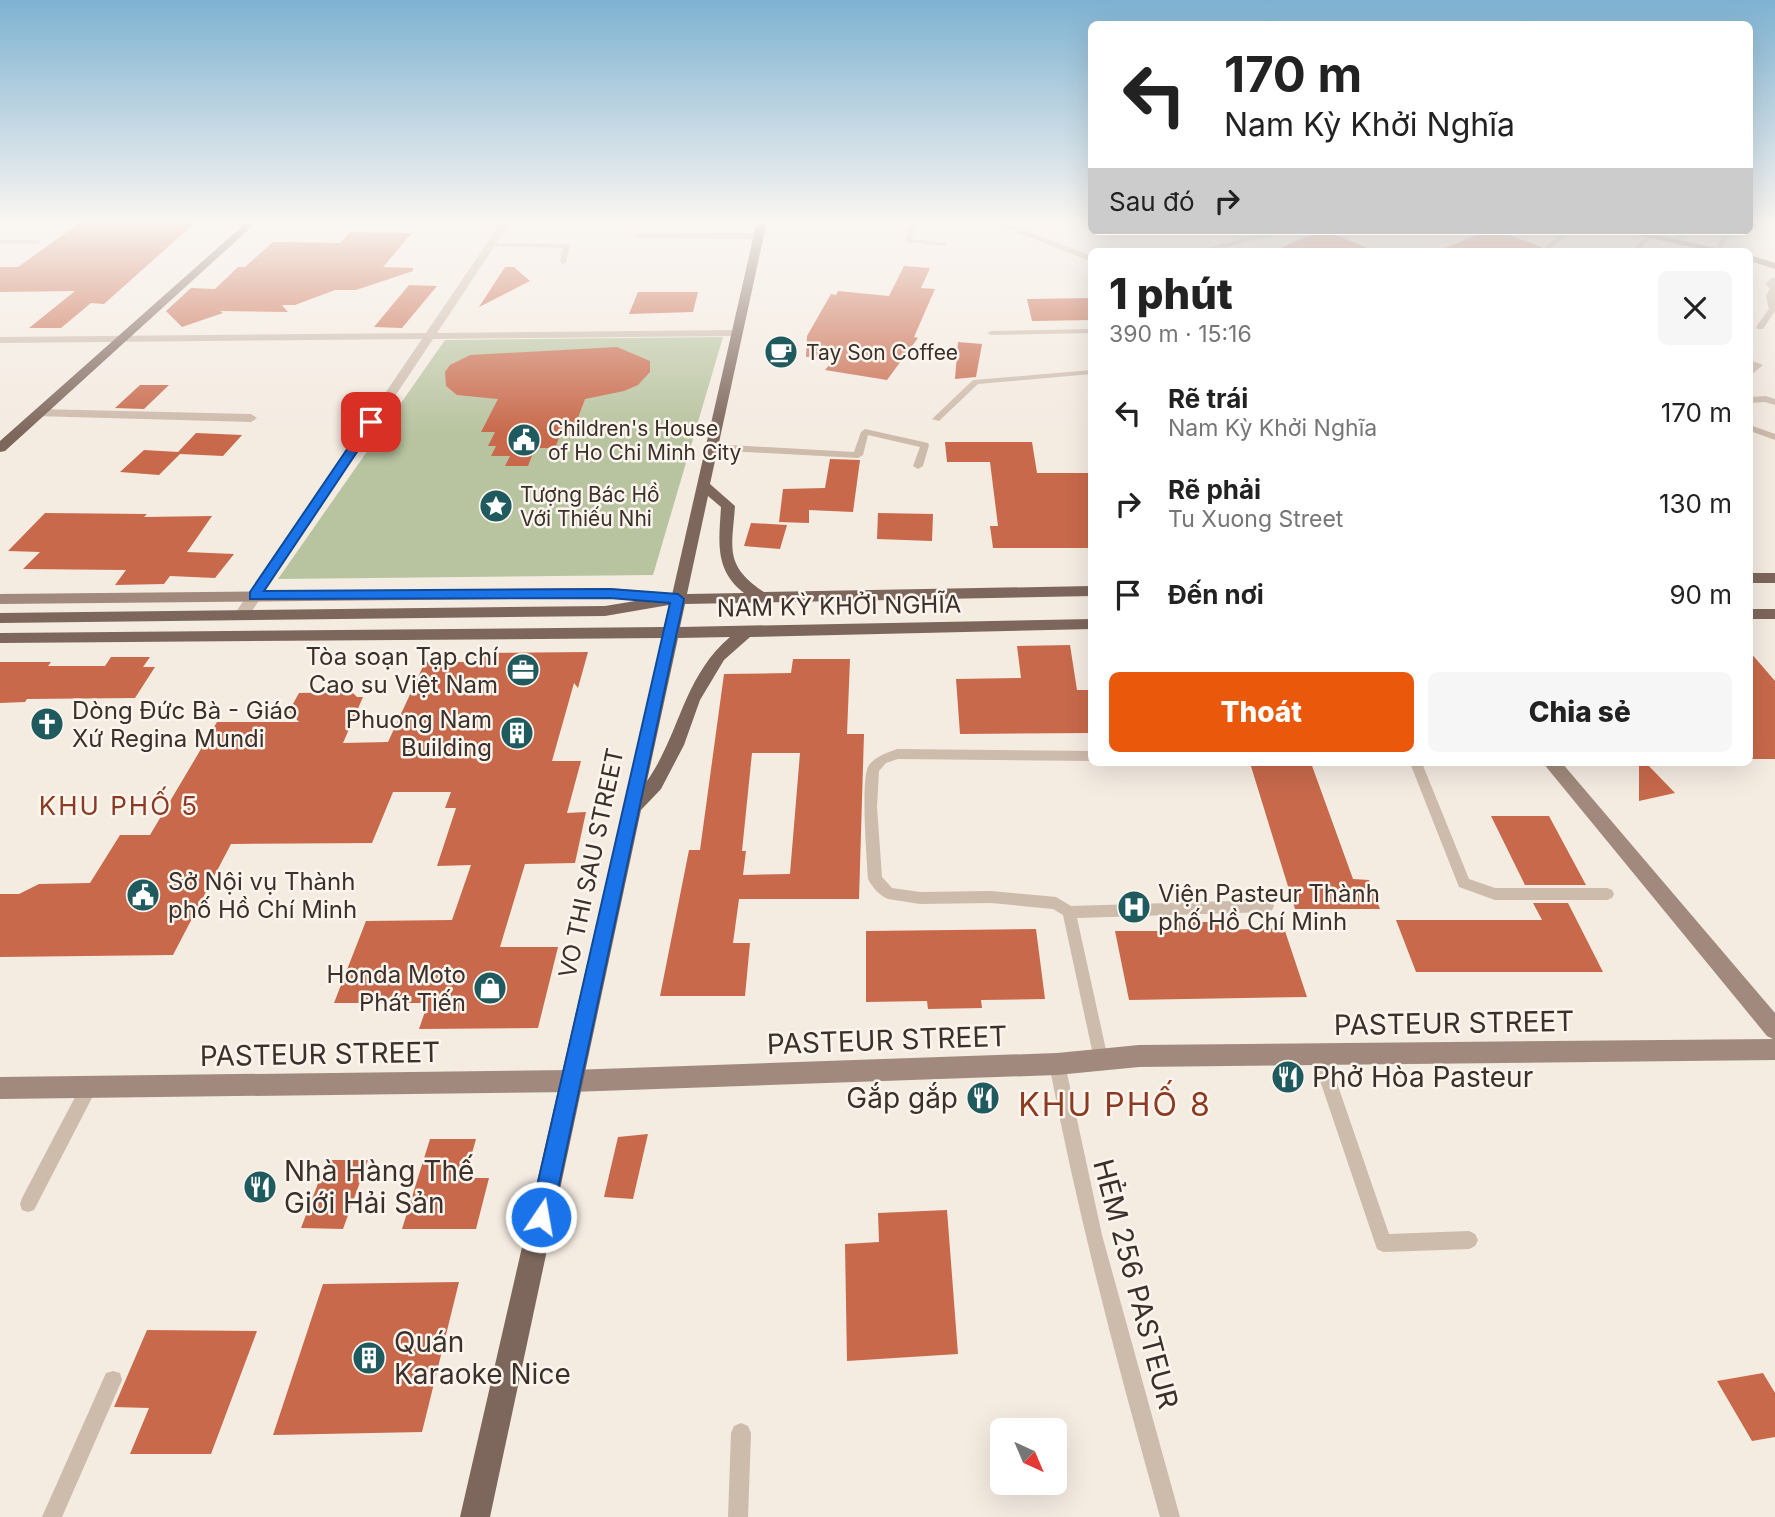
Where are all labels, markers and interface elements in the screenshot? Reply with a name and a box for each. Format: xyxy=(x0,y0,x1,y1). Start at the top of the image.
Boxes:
text: 170 m xyxy=(1224,45,1362,104)
icon: left xyxy=(1109,49,1200,140)
text: Nam Kỳ Khởi Nghĩa xyxy=(1224,105,1515,144)
icon: right xyxy=(1208,182,1246,220)
text: Sau đó xyxy=(1109,186,1194,217)
text: 1 phút xyxy=(1109,268,1233,319)
button: close xyxy=(1658,271,1732,345)
text: 390 m · 15:16 xyxy=(1109,320,1252,348)
cafe icon: Tay Son Coffee xyxy=(762,333,800,371)
place label: Tay Son Coffee xyxy=(806,340,958,365)
text: Rẽ trái xyxy=(1168,383,1248,414)
pin xyxy=(341,392,401,452)
icon: left xyxy=(1109,394,1147,432)
text: 170 m xyxy=(1661,397,1732,428)
icon: arrive xyxy=(352,403,390,441)
text: Nam Kỳ Khởi Nghĩa xyxy=(1168,414,1377,442)
place label: Children's House of Ho Chi Minh City xyxy=(548,416,742,465)
public building icon: Children's House of Ho Chi Minh City xyxy=(505,421,543,459)
text: Rẽ phải xyxy=(1168,474,1261,505)
place label: Tượng Bác Hồ Với Thiếu Nhi xyxy=(520,482,660,531)
icon: right xyxy=(1109,485,1147,523)
place icon: Tượng Bác Hồ Với Thiếu Nhi xyxy=(477,487,515,525)
text: 130 m xyxy=(1659,488,1732,519)
text: Tu Xuong Street xyxy=(1168,505,1343,533)
icon: arrive xyxy=(1109,576,1147,614)
text: Đến nơi xyxy=(1168,579,1264,610)
text: 90 m xyxy=(1669,579,1732,610)
street label: NAM KỲ KHỞI NGHĨA xyxy=(716,588,961,623)
place label: Tòa soạn Tạp chí Cao su Việt Nam xyxy=(305,642,498,699)
office icon: Tòa soạn Tạp chí Cao su Việt Nam xyxy=(504,651,542,689)
button: Thoát xyxy=(1109,672,1414,752)
button: Chia sẻ xyxy=(1428,672,1732,752)
place label: Dòng Đức Bà - Giáo Xứ Regina Mundi xyxy=(72,696,297,753)
church icon: Dòng Đức Bà - Giáo Xứ Regina Mundi xyxy=(28,705,66,743)
place label: Phuong Nam Building xyxy=(346,705,492,762)
building icon: Phuong Nam Building xyxy=(498,714,536,752)
street label: VO THI SAU STREET xyxy=(552,745,630,981)
district label: KHU PHỐ 5 xyxy=(39,786,199,821)
place label: Sở Nội vụ Thành phố Hồ Chí Minh xyxy=(168,867,357,924)
public building icon: Sở Nội vụ Thành phố Hồ Chí Minh xyxy=(124,876,162,914)
place label: Viện Pasteur Thành phố Hồ Chí Minh xyxy=(1158,879,1380,936)
hospital icon: Viện Pasteur Thành phố Hồ Chí Minh xyxy=(1115,888,1153,926)
place label: Honda Moto Phát Tiến xyxy=(327,960,466,1017)
shop icon: Honda Moto Phát Tiến xyxy=(471,969,509,1007)
street label: PASTEUR STREET xyxy=(1333,1004,1575,1042)
street label: PASTEUR STREET xyxy=(766,1019,1008,1061)
street label: PASTEUR STREET xyxy=(199,1035,441,1073)
restaurant icon: Phở Hòa Pasteur xyxy=(1269,1058,1307,1096)
place label: Phở Hòa Pasteur xyxy=(1312,1060,1533,1094)
restaurant icon: Gắp gắp xyxy=(964,1079,1002,1117)
district label: KHU PHỐ 8 xyxy=(1018,1080,1212,1124)
place label: Gắp gắp xyxy=(846,1081,958,1115)
place label: Nhà Hàng Thế Giới Hải Sản xyxy=(284,1154,474,1220)
street label: HẺM 256 PASTEUR xyxy=(1086,1155,1186,1413)
restaurant icon: Nhà Hàng Thế Giới Hải Sản xyxy=(241,1168,279,1206)
position arrow xyxy=(504,1180,578,1254)
place label: Quán Karaoke Nice xyxy=(394,1325,571,1391)
building icon: Quán Karaoke Nice xyxy=(350,1339,388,1377)
north arrow xyxy=(990,1418,1068,1494)
map controls xyxy=(990,1418,1067,1495)

